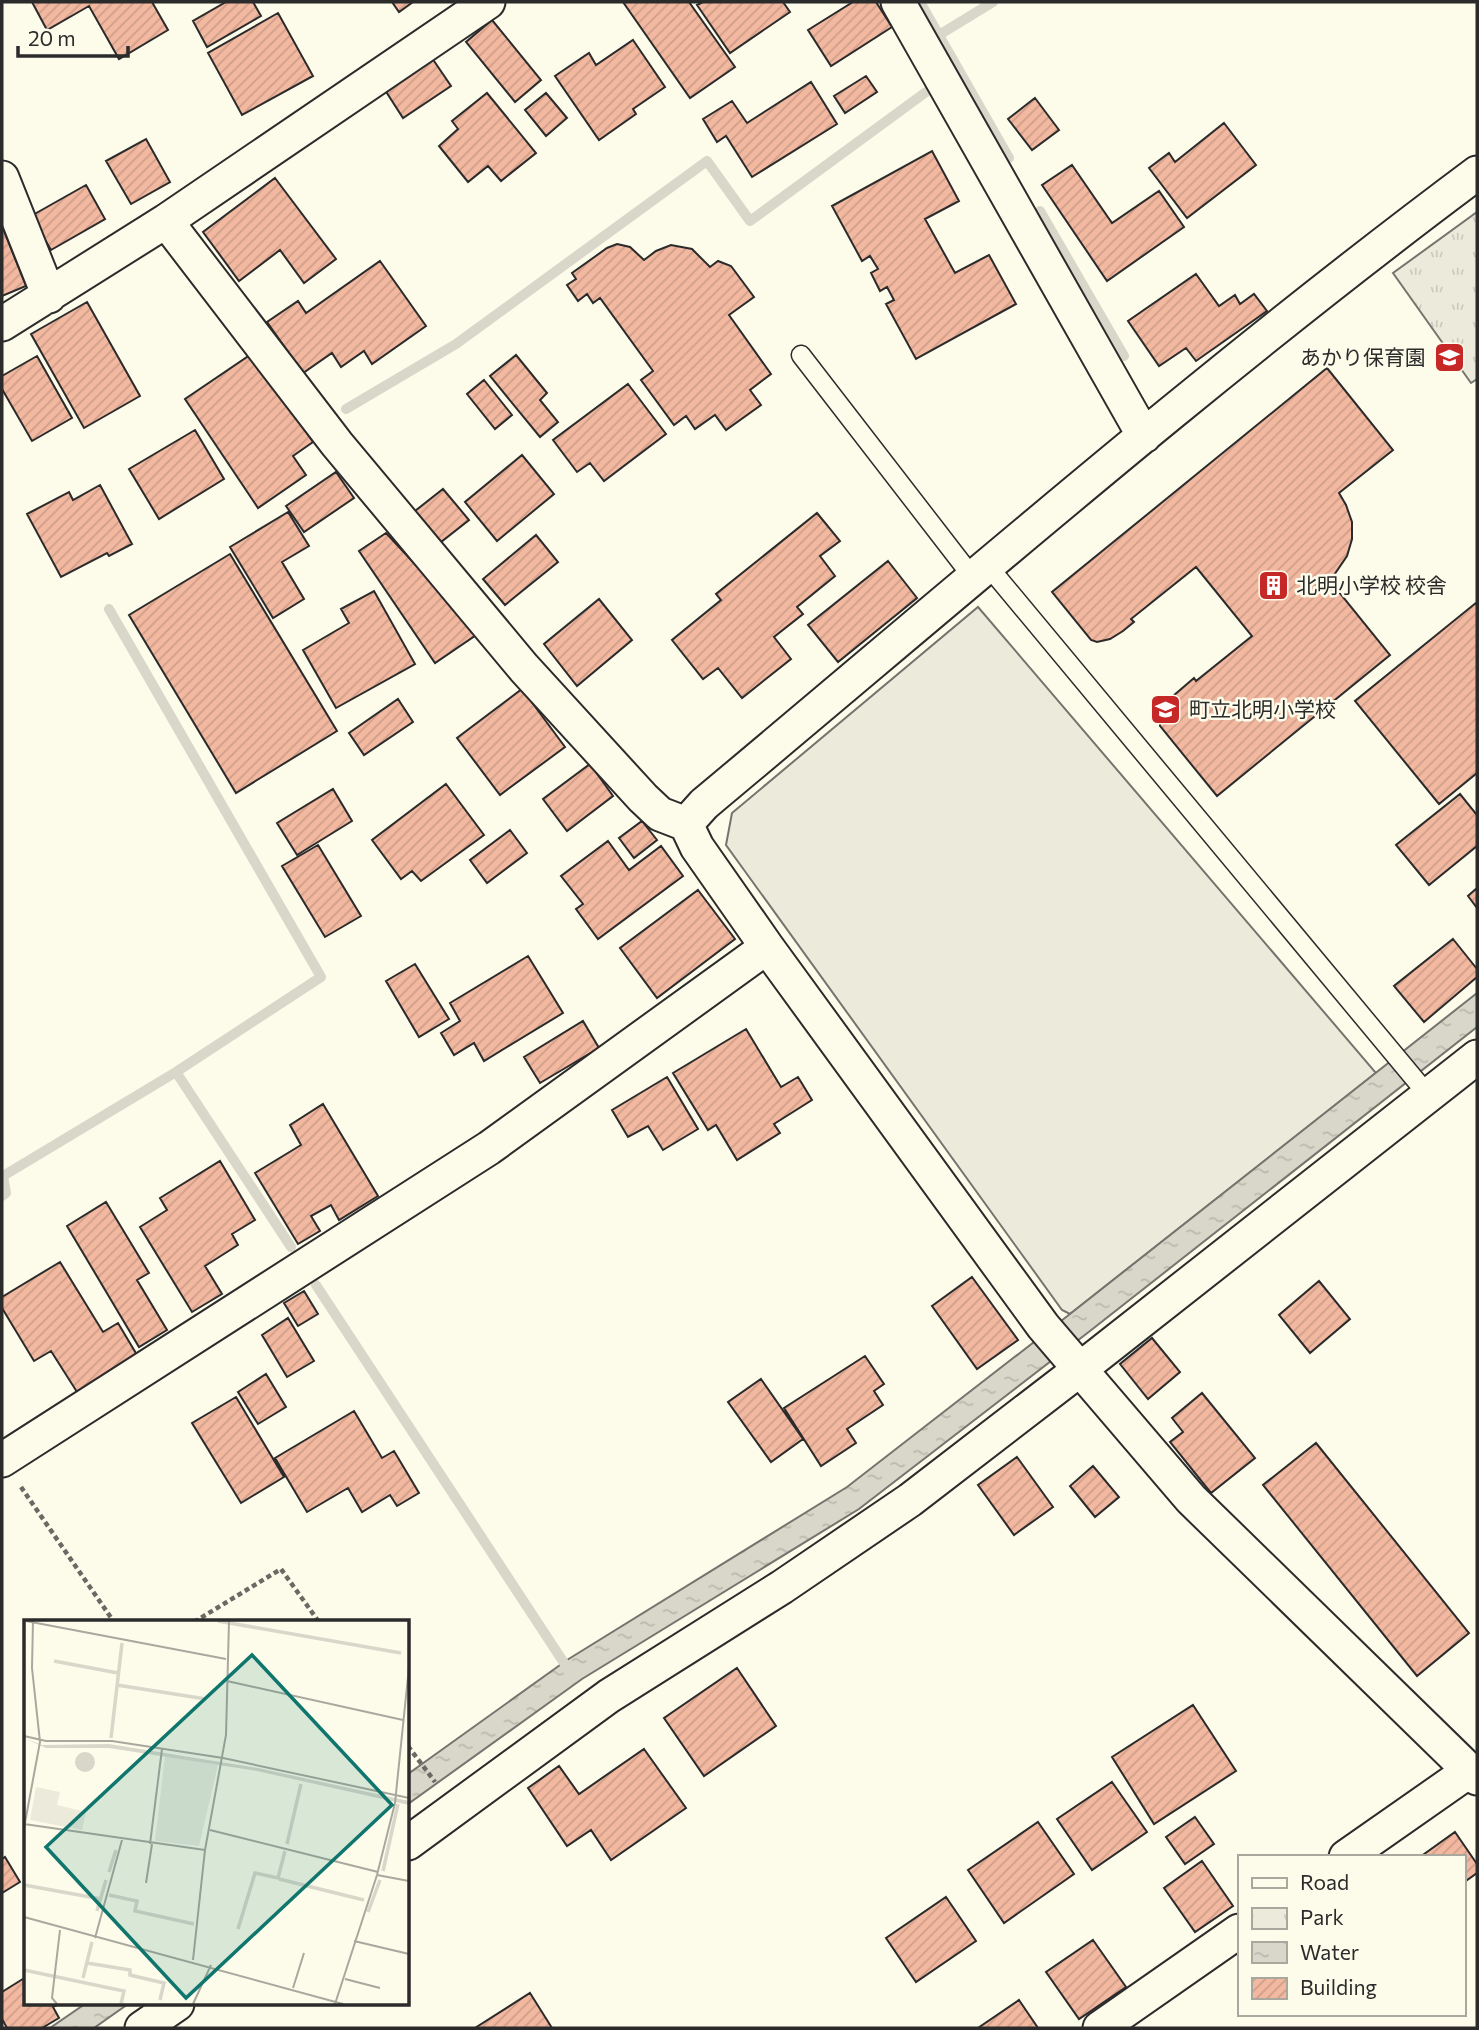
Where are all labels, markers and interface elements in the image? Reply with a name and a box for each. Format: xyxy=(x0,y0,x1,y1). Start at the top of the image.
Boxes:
scale bar xyxy=(18,14,128,58)
text: 20 m xyxy=(28,25,76,50)
school or university icon: あかり保育園 xyxy=(1432,341,1466,375)
place label: あかり保育園 xyxy=(1300,344,1426,369)
building icon: 北明小学校 校舎 xyxy=(1256,569,1290,603)
place label: 北明小学校 校舎 xyxy=(1296,572,1447,597)
school or university icon: 町立北明小学校 xyxy=(1149,693,1183,727)
place label: 町立北明小学校 xyxy=(1189,696,1336,721)
inset map xyxy=(24,1620,410,2006)
legend xyxy=(1238,1855,1465,2016)
text: Road xyxy=(1300,1869,1349,1894)
text: Park xyxy=(1300,1904,1344,1929)
text: Water xyxy=(1300,1939,1359,1964)
text: Building xyxy=(1300,1974,1377,1999)

